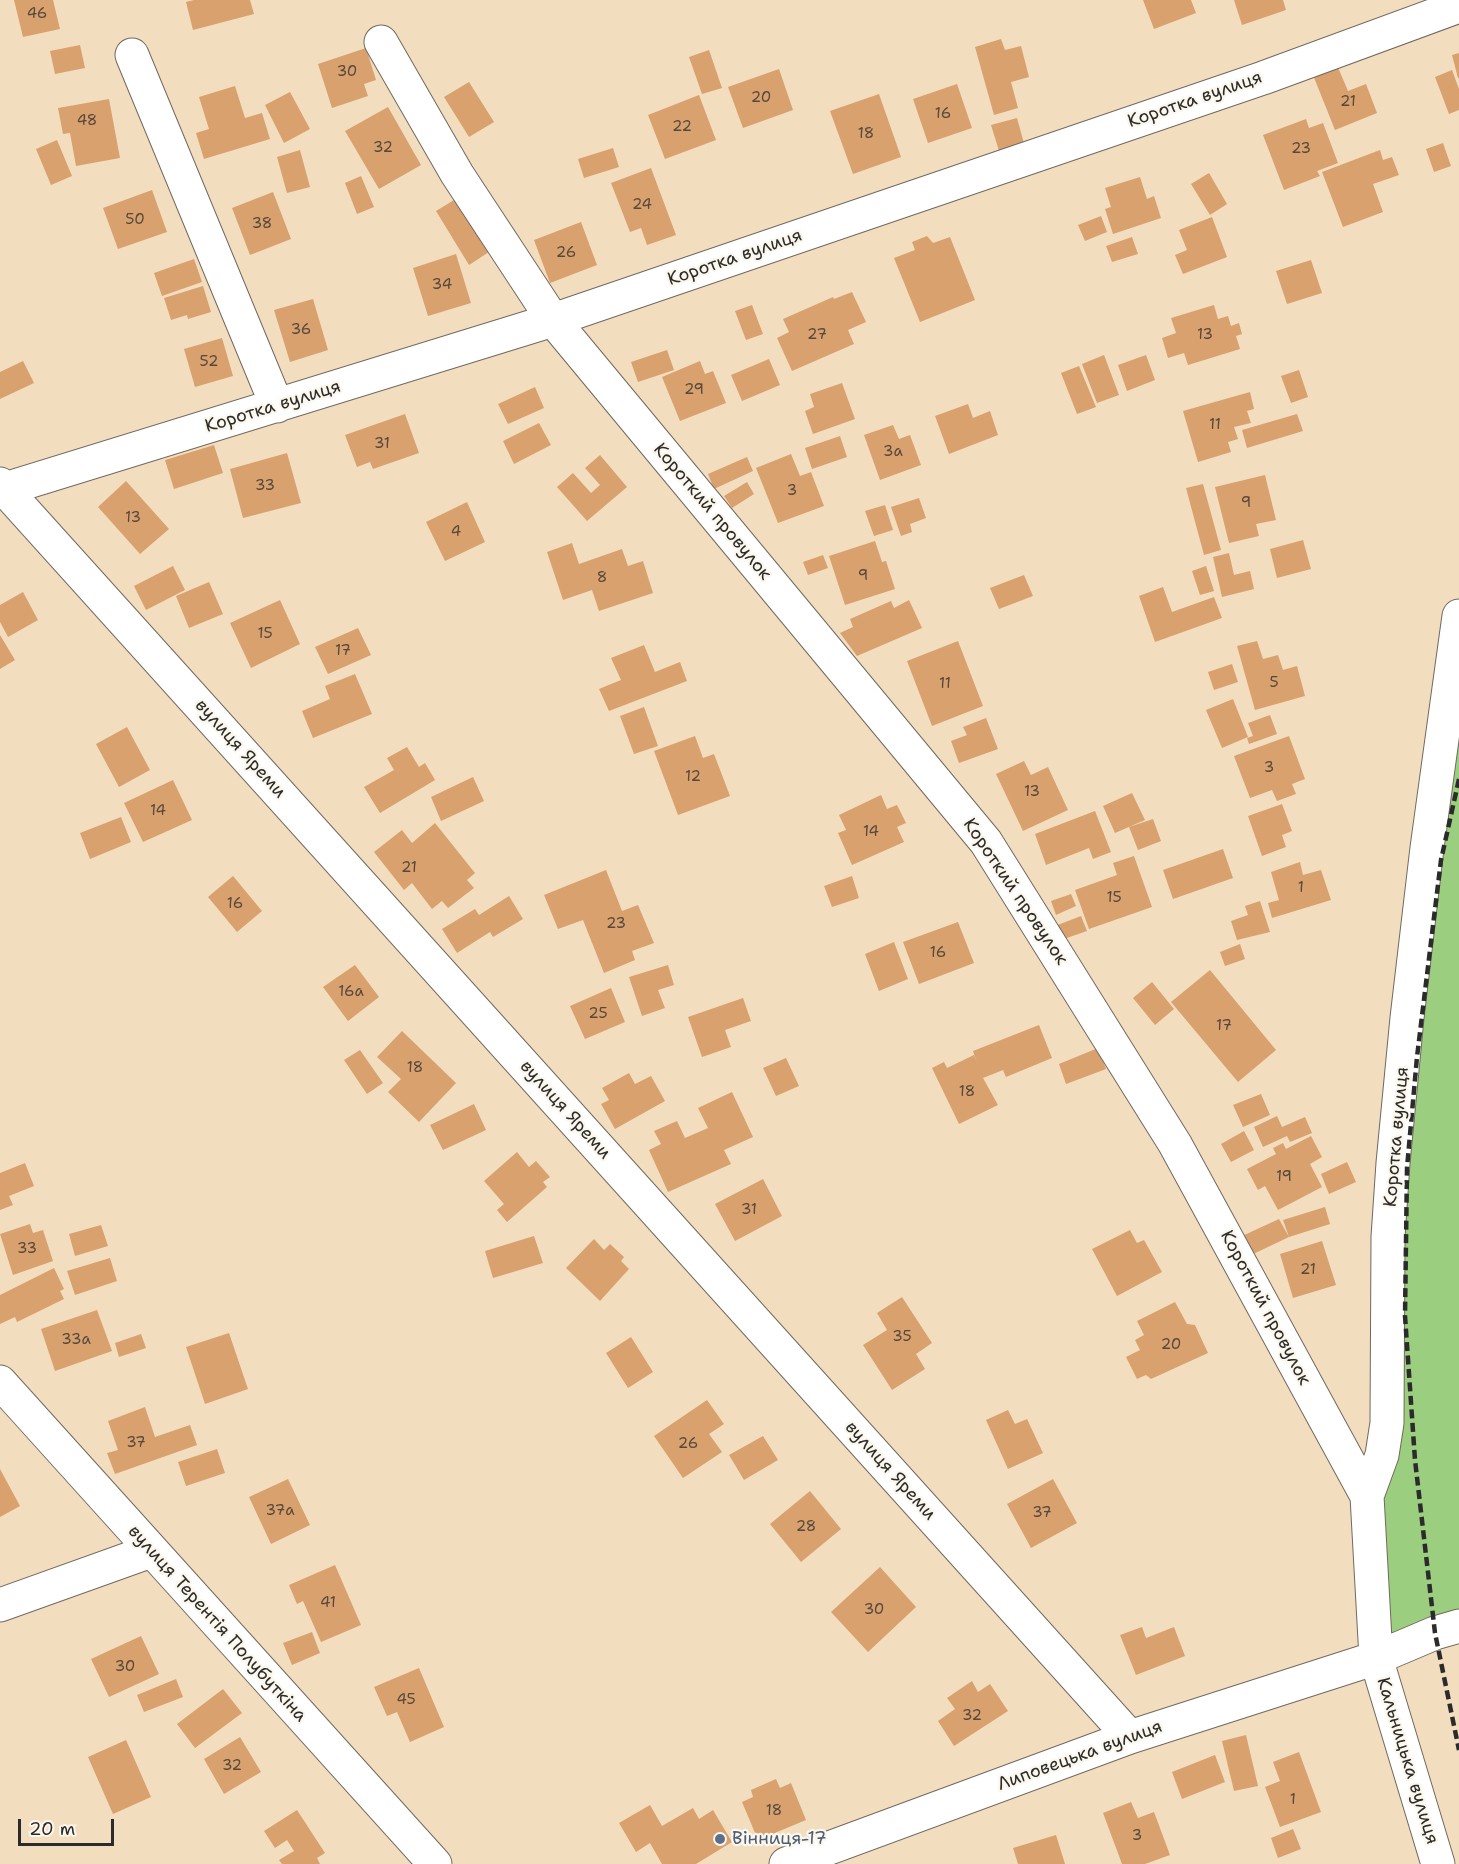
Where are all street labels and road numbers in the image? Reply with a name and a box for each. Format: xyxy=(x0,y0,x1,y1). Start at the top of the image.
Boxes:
street label: Коротка вулиця xyxy=(1125,67,1265,133)
street label: Коротка вулиця xyxy=(665,225,805,291)
street label: Коротка вулиця xyxy=(203,376,343,438)
street label: Короткий провулок xyxy=(648,439,776,585)
street label: вулиця Яреми xyxy=(190,695,290,803)
street label: Короткий провулок xyxy=(958,815,1072,969)
street label: вулиця Яреми xyxy=(515,1056,615,1164)
street label: Коротка вулиця xyxy=(1380,1066,1414,1208)
street label: Короткий провулок xyxy=(1215,1227,1315,1389)
street label: вулиця Яреми xyxy=(840,1417,940,1525)
street label: вулиця Терентія Полубуткіна xyxy=(123,1521,311,1727)
street label: Кальницька вулиця xyxy=(1371,1675,1443,1847)
street label: Липовецька вулиця xyxy=(995,1716,1165,1796)

